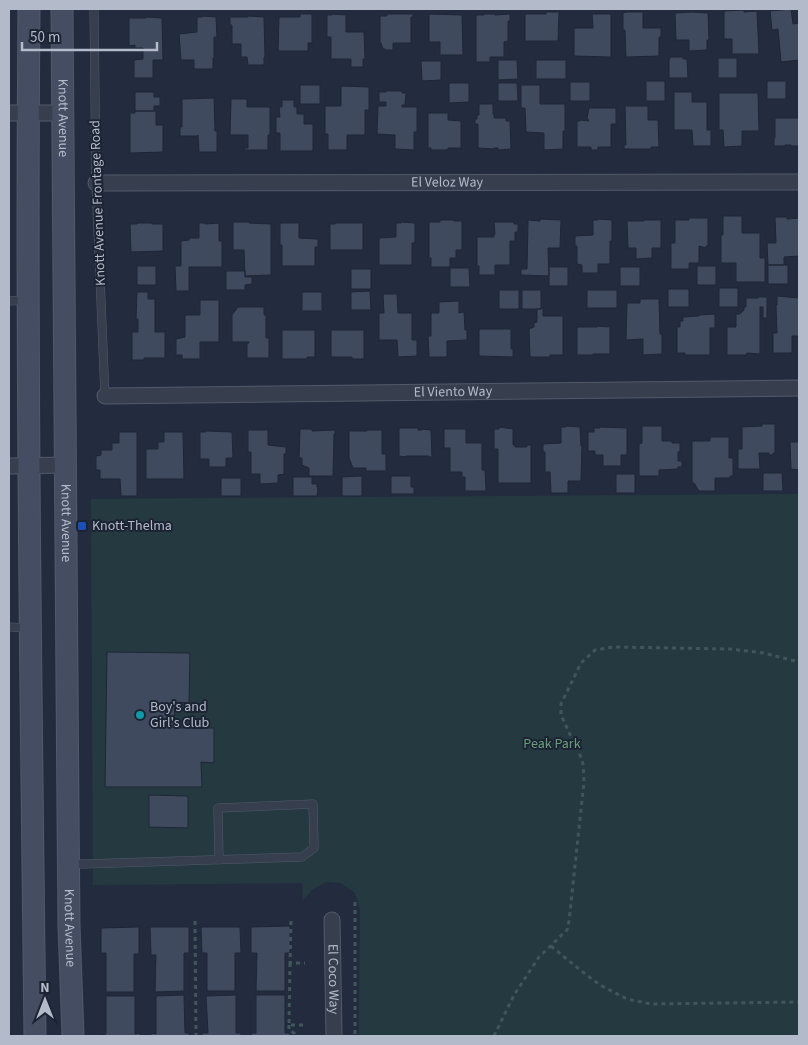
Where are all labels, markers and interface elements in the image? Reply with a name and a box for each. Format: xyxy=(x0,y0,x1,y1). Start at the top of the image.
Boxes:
scale bar xyxy=(22,20,158,52)
text: 50 m xyxy=(30,27,60,48)
street label: Knott Avenue xyxy=(53,79,73,157)
street label: Knott Avenue Frontage Road xyxy=(85,120,111,286)
street label: El Veloz Way xyxy=(411,172,483,193)
street label: El Viento Way xyxy=(414,382,493,402)
street label: Knott Avenue xyxy=(56,484,76,562)
place label: Knott-Thelma xyxy=(92,516,172,536)
marker: Knott-Thelma xyxy=(76,520,88,532)
place label: Boy's and Girl's Club xyxy=(150,697,210,733)
marker: Boy's and Girl's Club xyxy=(134,709,146,721)
park label: Peak Park xyxy=(523,734,581,754)
street label: Knott Avenue xyxy=(59,889,80,968)
street label: El Coco Way xyxy=(322,944,344,1015)
north arrow xyxy=(20,975,70,1025)
text: N xyxy=(40,978,50,998)

